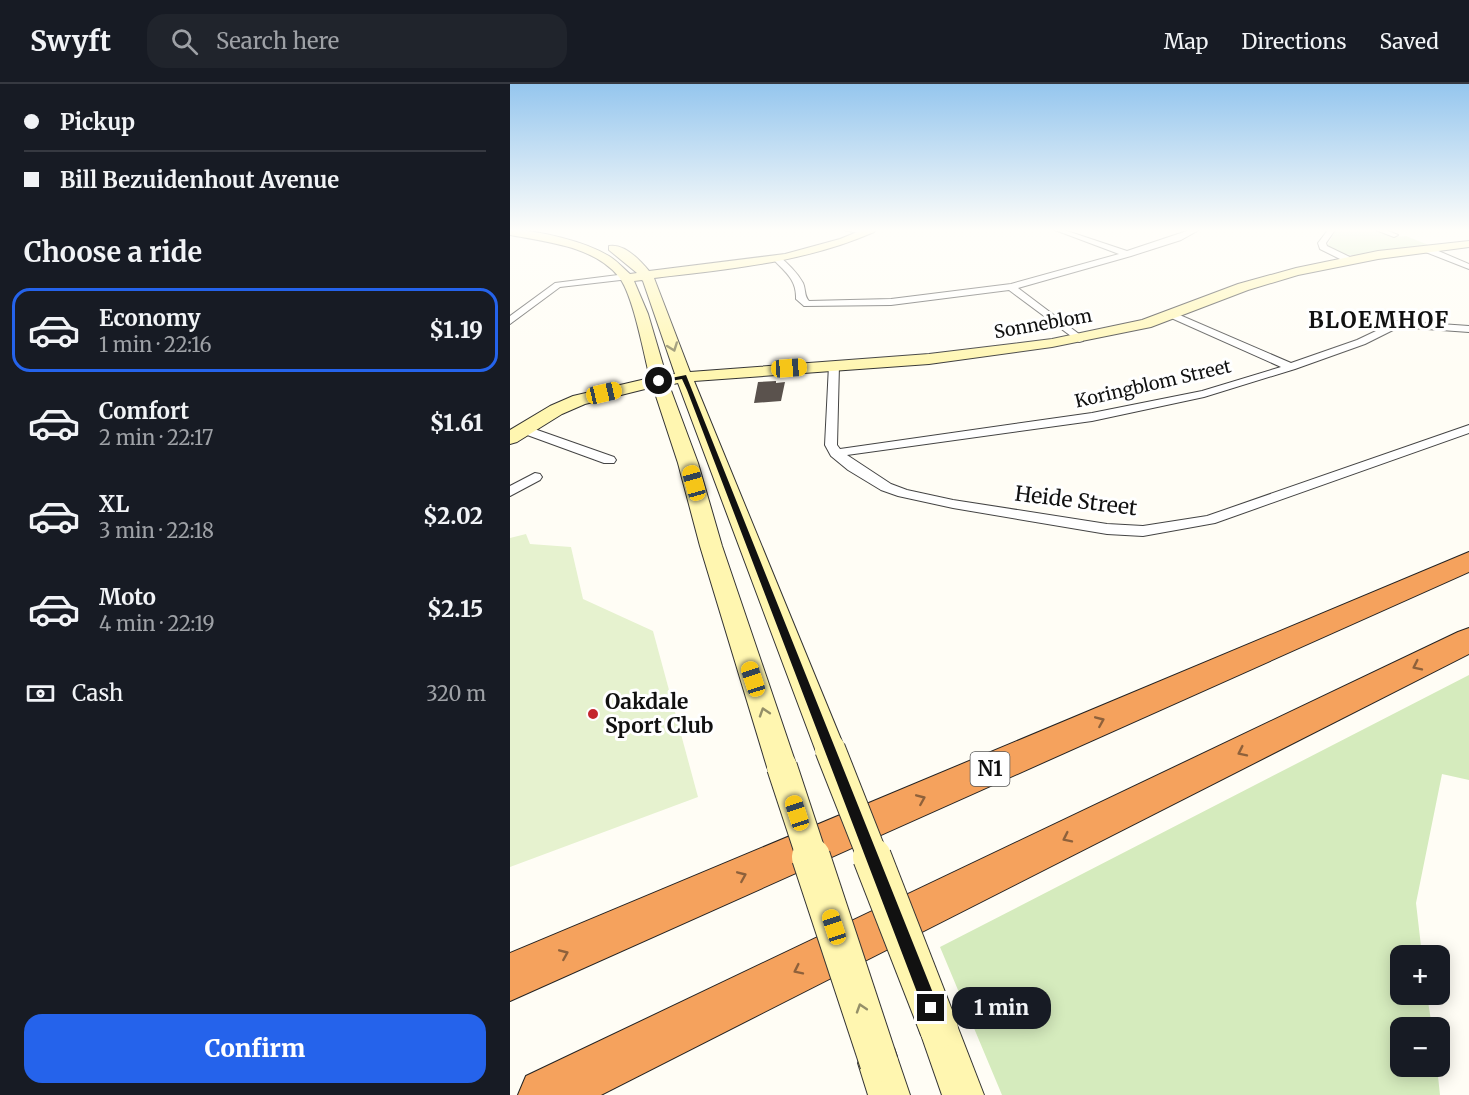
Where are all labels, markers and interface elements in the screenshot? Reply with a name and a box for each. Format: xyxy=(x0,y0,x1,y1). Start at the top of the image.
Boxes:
search box xyxy=(147,14,567,68)
text: Swyft xyxy=(30,23,111,59)
icon: search xyxy=(168,25,201,58)
text: Search here xyxy=(216,27,339,55)
text: Map xyxy=(1164,28,1208,55)
text: Directions xyxy=(1241,28,1346,55)
text: Saved xyxy=(1379,28,1439,55)
text: Pickup xyxy=(60,108,135,136)
text: Bill Bezuidenhout Avenue xyxy=(60,166,339,194)
text: Choose a ride xyxy=(24,235,202,269)
icon: car xyxy=(27,303,81,357)
text: Economy xyxy=(99,304,200,332)
street label: Sonneblom xyxy=(992,304,1094,343)
district label: BLOEMHOF xyxy=(1308,306,1450,334)
text: $1.19 xyxy=(429,316,483,344)
text: 1 min · 22:16 xyxy=(99,332,212,357)
one-way arrow xyxy=(665,341,678,351)
street label: Koringblom Street xyxy=(1072,354,1233,413)
car xyxy=(770,358,808,378)
route start xyxy=(645,367,672,394)
car xyxy=(584,380,624,406)
icon: car xyxy=(27,396,81,450)
text: Comfort xyxy=(99,397,189,425)
text: $1.61 xyxy=(430,409,483,437)
text: 2 min · 22:17 xyxy=(99,425,213,450)
car xyxy=(680,463,708,503)
street label: Heide Street xyxy=(1013,480,1139,521)
icon: car xyxy=(27,489,81,543)
text: XL xyxy=(99,490,129,518)
text: $2.02 xyxy=(423,502,483,530)
text: 3 min · 22:18 xyxy=(99,518,214,543)
icon: car xyxy=(27,582,81,636)
text: Moto xyxy=(99,583,156,611)
text: $2.15 xyxy=(427,595,483,623)
text: 4 min · 22:19 xyxy=(99,611,215,636)
one-way arrow xyxy=(1412,658,1423,670)
car xyxy=(739,659,767,699)
icon: cash xyxy=(24,677,57,710)
text: Cash xyxy=(72,679,123,707)
text: 320 m xyxy=(426,681,486,706)
place label: Oakdale Sport Club xyxy=(605,688,714,739)
marker: Oakdale Sport Club xyxy=(586,707,600,721)
one-way arrow xyxy=(759,707,771,718)
one-way arrow xyxy=(1094,716,1105,728)
one-way arrow xyxy=(1237,744,1248,756)
road number: N1 xyxy=(970,752,1010,786)
car xyxy=(783,793,811,833)
one-way arrow xyxy=(915,794,926,806)
one-way arrow xyxy=(1062,831,1073,842)
one-way arrow xyxy=(736,872,747,884)
car xyxy=(820,907,848,947)
map controls xyxy=(1390,945,1450,1077)
button: + xyxy=(1390,945,1450,1005)
one-way arrow xyxy=(557,949,568,961)
one-way arrow xyxy=(793,963,804,975)
callout: 1 min xyxy=(952,987,1051,1029)
route end xyxy=(917,994,944,1021)
text: 1 min xyxy=(974,995,1029,1020)
one-way arrow xyxy=(856,1003,868,1014)
button: Confirm xyxy=(24,1014,486,1083)
button: − xyxy=(1390,1017,1450,1077)

